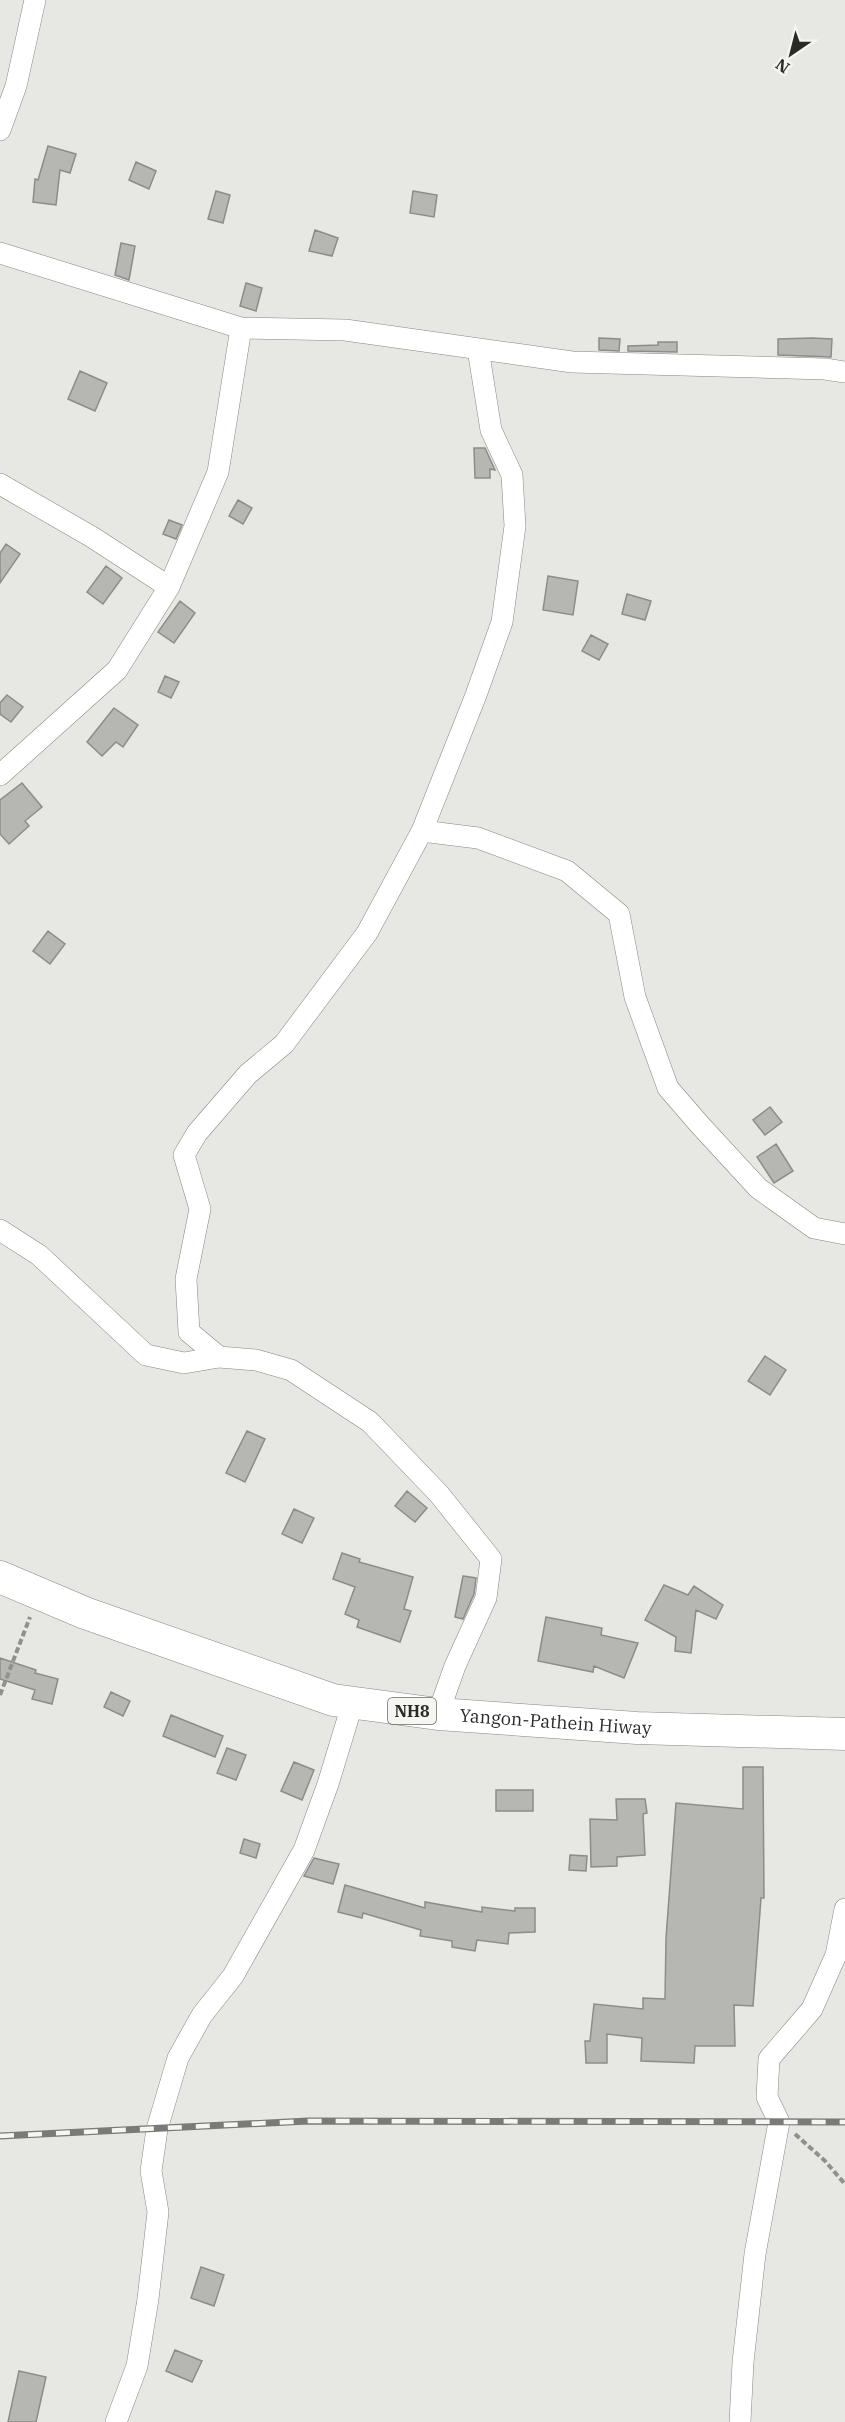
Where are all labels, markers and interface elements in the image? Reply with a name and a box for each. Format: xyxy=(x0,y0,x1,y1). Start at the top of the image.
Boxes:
north arrow xyxy=(761,24,821,84)
text: N xyxy=(771,54,793,78)
road number: NH8 xyxy=(388,1698,436,1724)
street label: Yangon-Pathein Hiway xyxy=(459,1704,652,1739)

